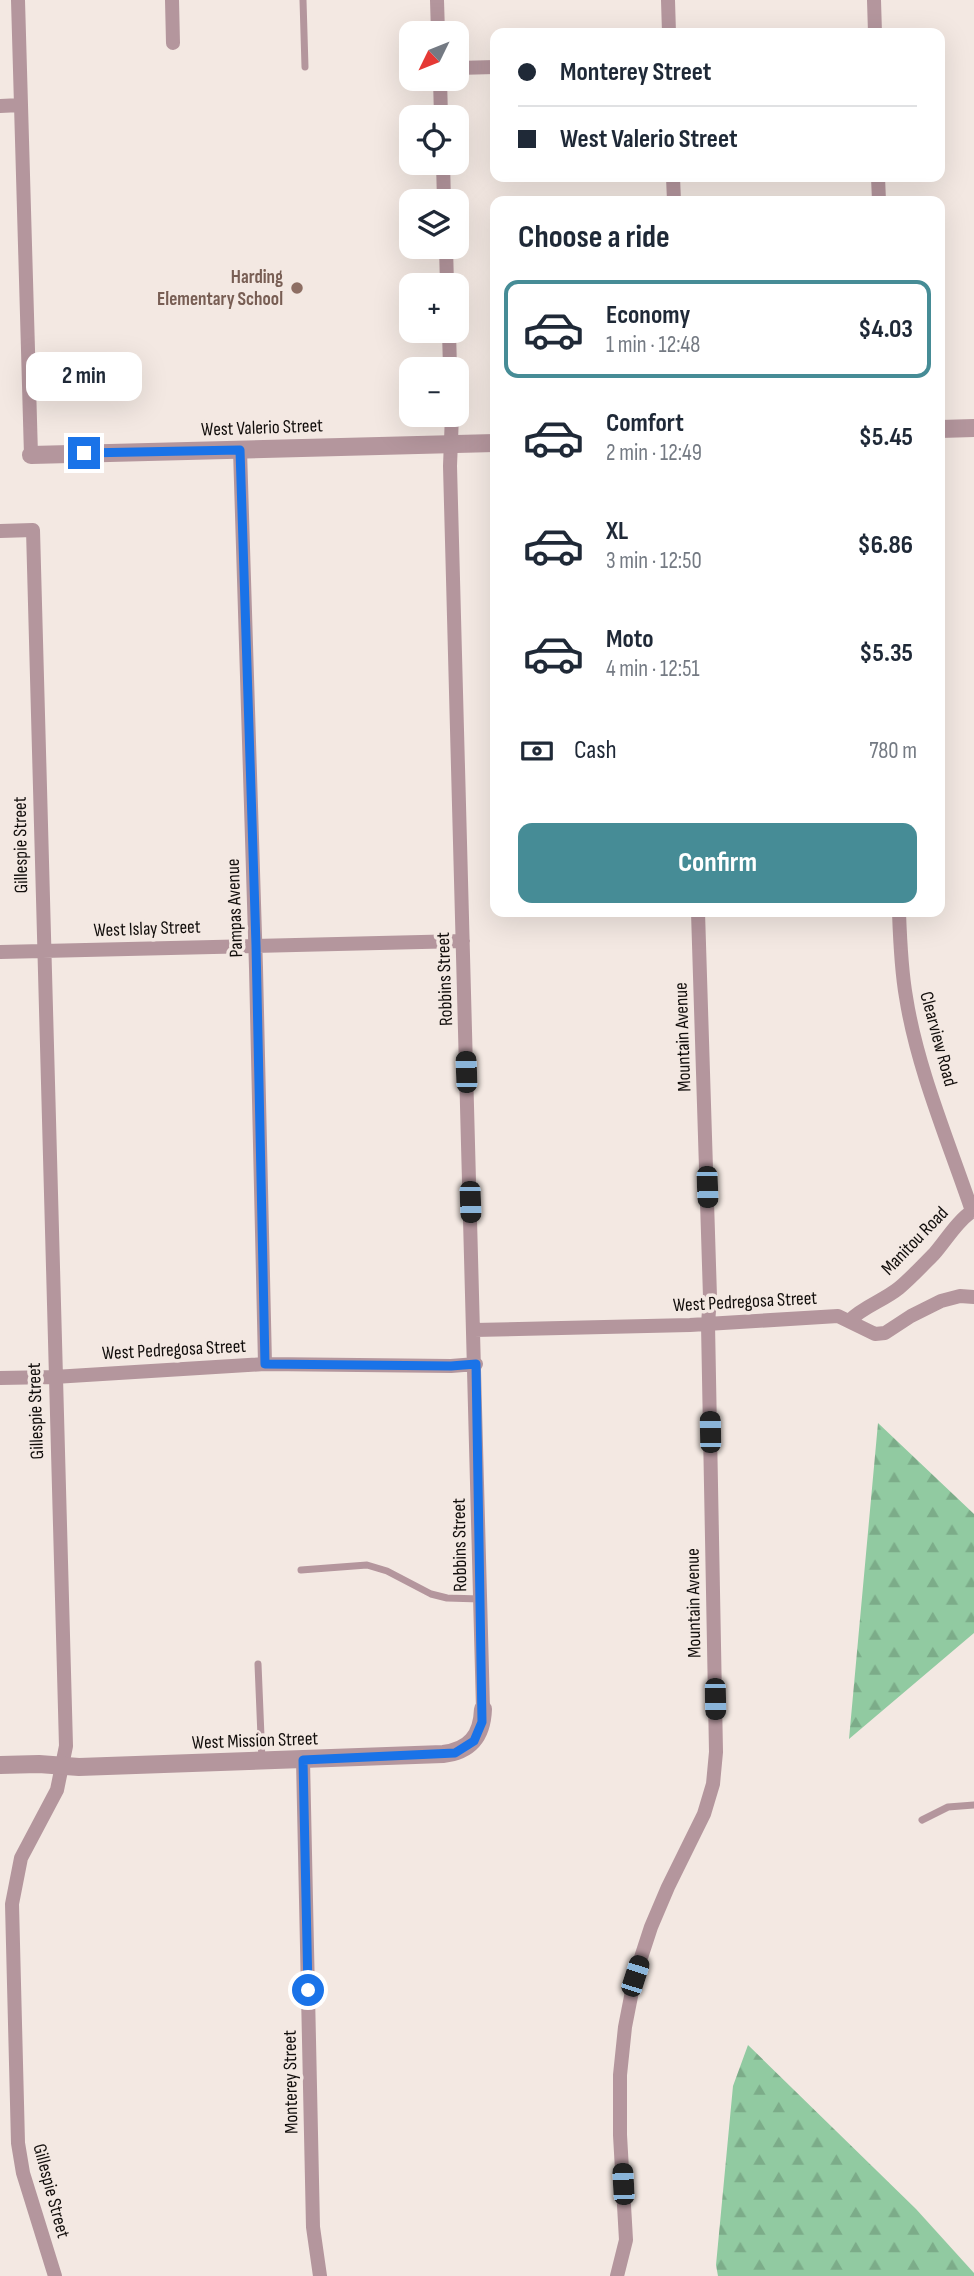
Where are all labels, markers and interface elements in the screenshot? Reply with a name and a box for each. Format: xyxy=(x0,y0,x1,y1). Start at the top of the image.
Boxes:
north arrow xyxy=(399,21,469,91)
map controls xyxy=(399,21,469,427)
text: Monterey Street xyxy=(560,57,711,88)
button: locate xyxy=(399,105,469,175)
text: West Valerio Street xyxy=(560,124,738,155)
button: layers xyxy=(399,189,469,259)
text: Choose a ride xyxy=(518,218,670,257)
place label: Harding Elementary School xyxy=(157,266,283,311)
button: + xyxy=(399,273,469,343)
marker: Harding Elementary School xyxy=(289,280,305,296)
icon: car xyxy=(522,298,585,361)
text: Economy xyxy=(606,300,690,331)
text: $4.03 xyxy=(858,314,913,345)
text: 1 min · 12:48 xyxy=(606,331,700,359)
callout: 2 min xyxy=(26,351,142,400)
button: − xyxy=(399,357,469,427)
text: 2 min xyxy=(62,362,106,390)
icon: car xyxy=(522,406,585,469)
text: Comfort xyxy=(606,408,684,439)
street label: West Valerio Street xyxy=(201,414,323,442)
text: $5.45 xyxy=(859,422,913,453)
route end xyxy=(68,437,100,469)
text: 2 min · 12:49 xyxy=(606,439,702,467)
icon: car xyxy=(522,514,585,577)
text: XL xyxy=(606,516,628,547)
text: $6.86 xyxy=(858,530,913,561)
text: 3 min · 12:50 xyxy=(606,547,702,575)
icon: car xyxy=(522,622,585,685)
text: Moto xyxy=(606,624,654,655)
text: $5.35 xyxy=(859,638,913,669)
text: 4 min · 12:51 xyxy=(606,655,699,683)
icon: cash xyxy=(518,732,556,770)
text: Cash xyxy=(574,735,617,766)
text: 780 m xyxy=(869,737,917,765)
street label: Gillespie Street xyxy=(9,796,33,894)
button: Confirm xyxy=(518,823,917,903)
street label: Pampas Avenue xyxy=(222,858,248,958)
street label: West Islay Street xyxy=(93,916,201,942)
street label: Robbins Street xyxy=(432,932,458,1026)
street label: Mountain Avenue xyxy=(670,982,696,1092)
street label: Clearview Road xyxy=(914,989,962,1089)
car xyxy=(455,1051,478,1093)
car xyxy=(696,1166,719,1208)
car xyxy=(459,1181,482,1223)
street label: Manitou Road xyxy=(877,1202,953,1280)
street label: West Pedregosa Street xyxy=(672,1287,818,1317)
street label: West Pedregosa Street xyxy=(101,1335,247,1365)
street label: Gillespie Street xyxy=(23,1362,49,1460)
car xyxy=(700,1411,721,1453)
street label: Robbins Street xyxy=(448,1498,472,1592)
street label: Mountain Avenue xyxy=(682,1548,706,1658)
car xyxy=(705,1678,726,1720)
street label: West Mission Street xyxy=(192,1727,319,1755)
car xyxy=(619,1953,652,1999)
route start xyxy=(292,1974,324,2006)
street label: Monterey Street xyxy=(279,2030,303,2134)
street label: Gillespie Street xyxy=(27,2141,75,2241)
car xyxy=(612,2162,635,2206)

